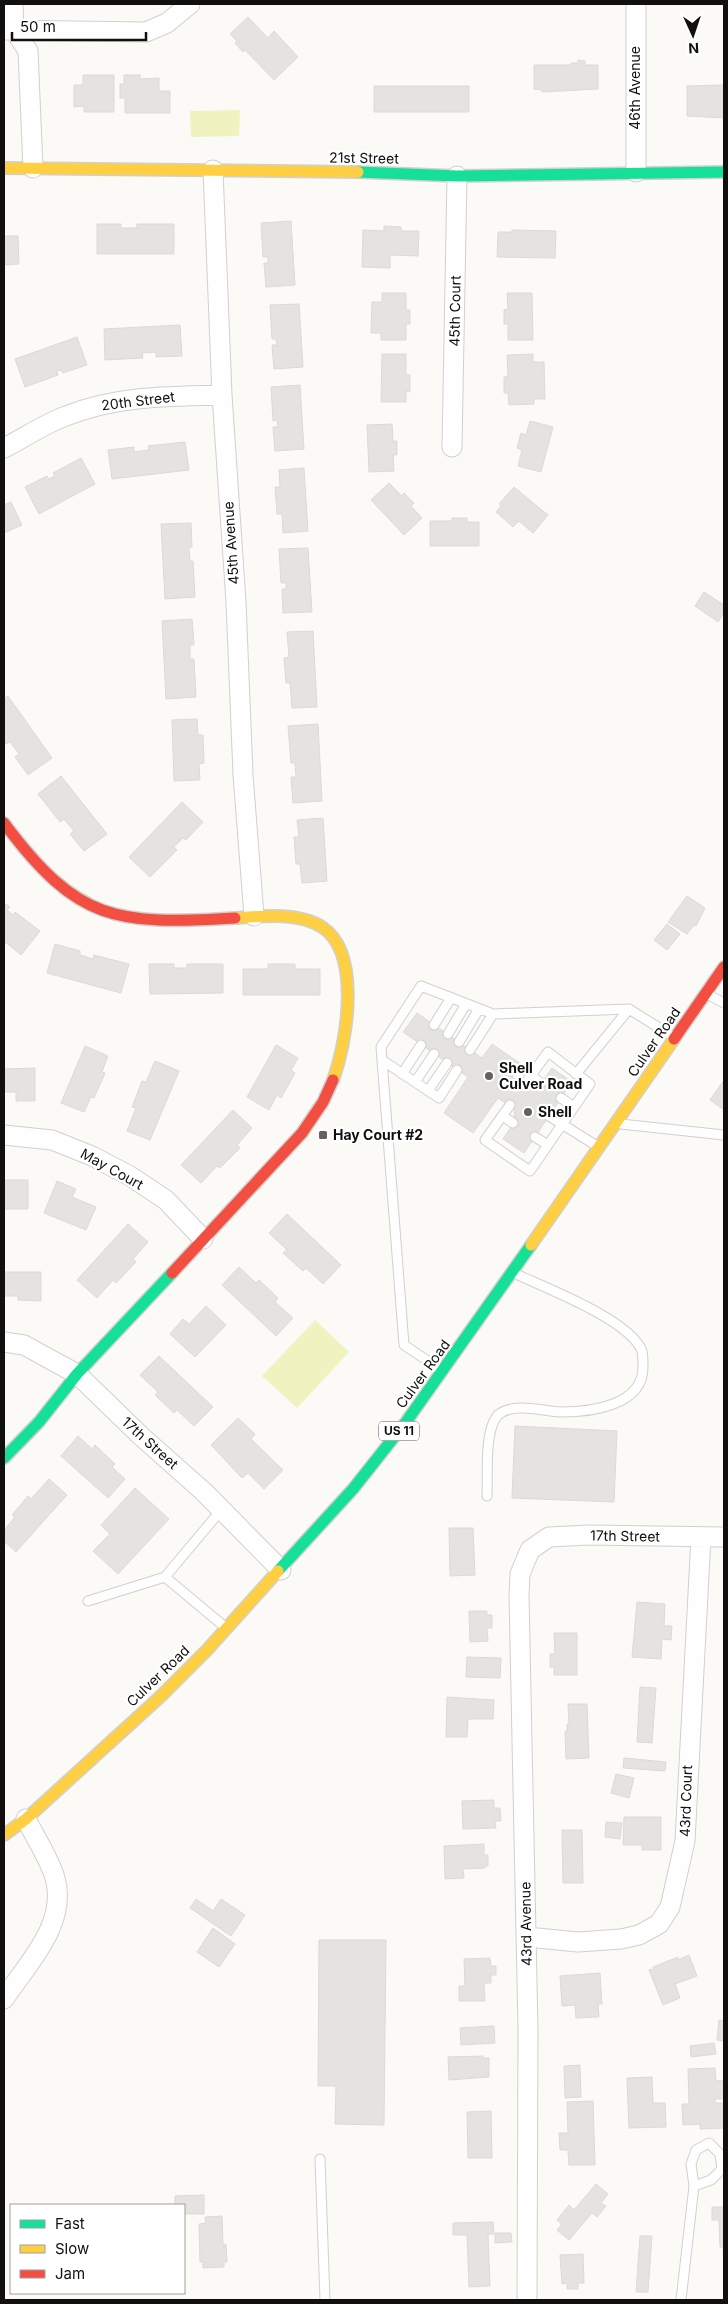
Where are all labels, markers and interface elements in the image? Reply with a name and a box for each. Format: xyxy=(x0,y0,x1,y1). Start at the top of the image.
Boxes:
scale bar xyxy=(12,10,146,42)
north arrow xyxy=(668,10,718,60)
text: 50 m xyxy=(20,17,56,36)
text: N xyxy=(688,40,699,57)
street label: 46th Avenue xyxy=(626,46,643,130)
street label: 21st Street xyxy=(329,148,399,167)
street label: 45th Court xyxy=(445,275,464,347)
street label: 20th Street xyxy=(100,388,176,413)
street label: 45th Avenue xyxy=(219,501,242,585)
street label: Culver Road xyxy=(623,1004,684,1080)
place label: Shell Culver Road xyxy=(499,1059,582,1092)
marker: Shell Culver Road xyxy=(483,1070,495,1082)
place label: Shell xyxy=(538,1103,572,1120)
marker: Shell xyxy=(522,1106,534,1118)
place label: Hay Court #2 xyxy=(333,1126,423,1143)
marker: Hay Court #2 xyxy=(317,1129,329,1141)
street label: May Court xyxy=(78,1144,147,1193)
street label: Culver Road xyxy=(392,1336,453,1411)
street label: 17th Street xyxy=(119,1413,182,1473)
road number: US 11 xyxy=(379,1422,419,1440)
street label: 17th Street xyxy=(590,1526,661,1545)
street label: Culver Road xyxy=(123,1641,193,1710)
street label: 43rd Court xyxy=(676,1764,695,1837)
street label: 43rd Avenue xyxy=(516,1882,535,1966)
legend xyxy=(10,2204,185,2294)
text: Fast xyxy=(55,2214,85,2233)
text: Slow xyxy=(55,2239,89,2258)
text: Jam xyxy=(55,2264,85,2283)

